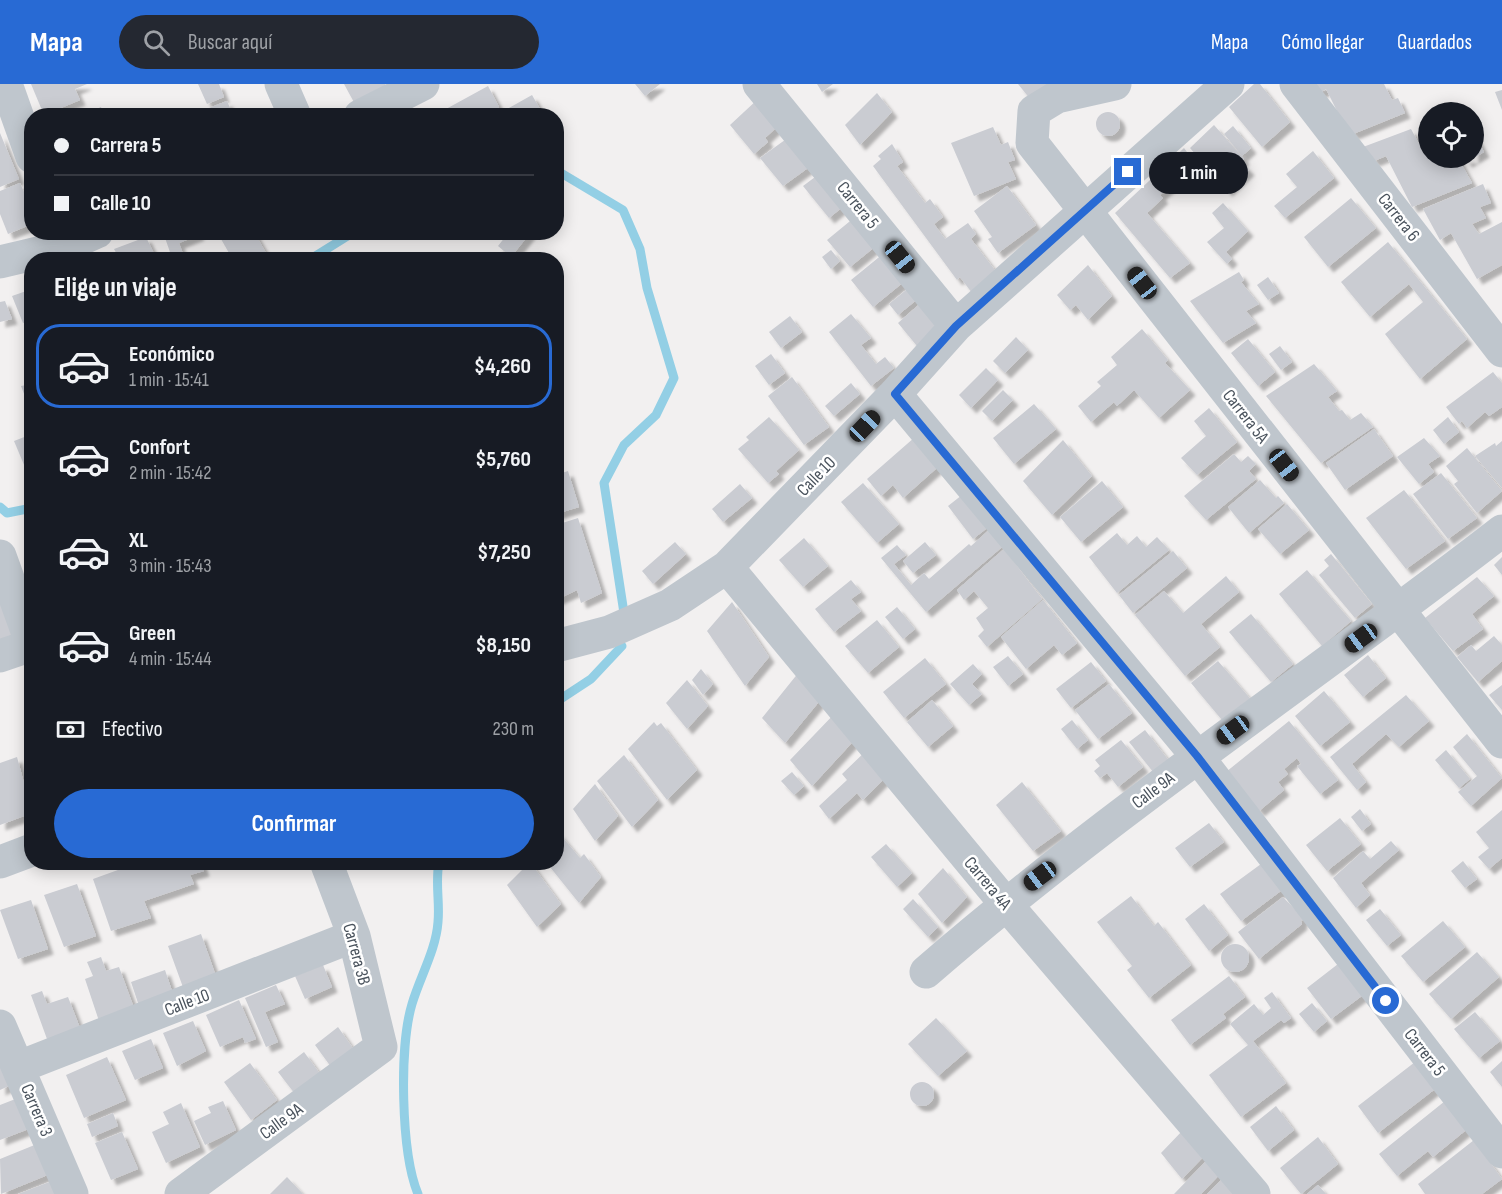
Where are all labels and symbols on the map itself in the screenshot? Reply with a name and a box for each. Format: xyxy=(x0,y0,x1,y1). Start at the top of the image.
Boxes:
callout: 1 min xyxy=(1149,151,1248,193)
route end xyxy=(1114,158,1141,185)
street label: Carrera 5 xyxy=(832,178,883,233)
street label: Carrera 6 xyxy=(1373,189,1424,246)
car xyxy=(882,237,918,277)
car xyxy=(1124,263,1160,303)
street label: Carrera 5A xyxy=(1218,385,1273,448)
car xyxy=(846,407,884,445)
car xyxy=(1266,445,1302,485)
street label: Calle 10 xyxy=(793,452,840,500)
car xyxy=(1341,620,1381,656)
car xyxy=(1213,712,1253,748)
street label: Calle 9A xyxy=(1128,767,1179,813)
street label: Carrera 4A xyxy=(959,853,1016,914)
car xyxy=(1020,858,1060,894)
street label: Carrera 3B xyxy=(338,921,375,987)
street label: Calle 10 xyxy=(162,984,213,1021)
route start xyxy=(1372,987,1399,1014)
street label: Carrera 5 xyxy=(1400,1024,1450,1080)
street label: Carrera 3 xyxy=(16,1081,57,1140)
street label: Calle 9A xyxy=(256,1099,307,1144)

